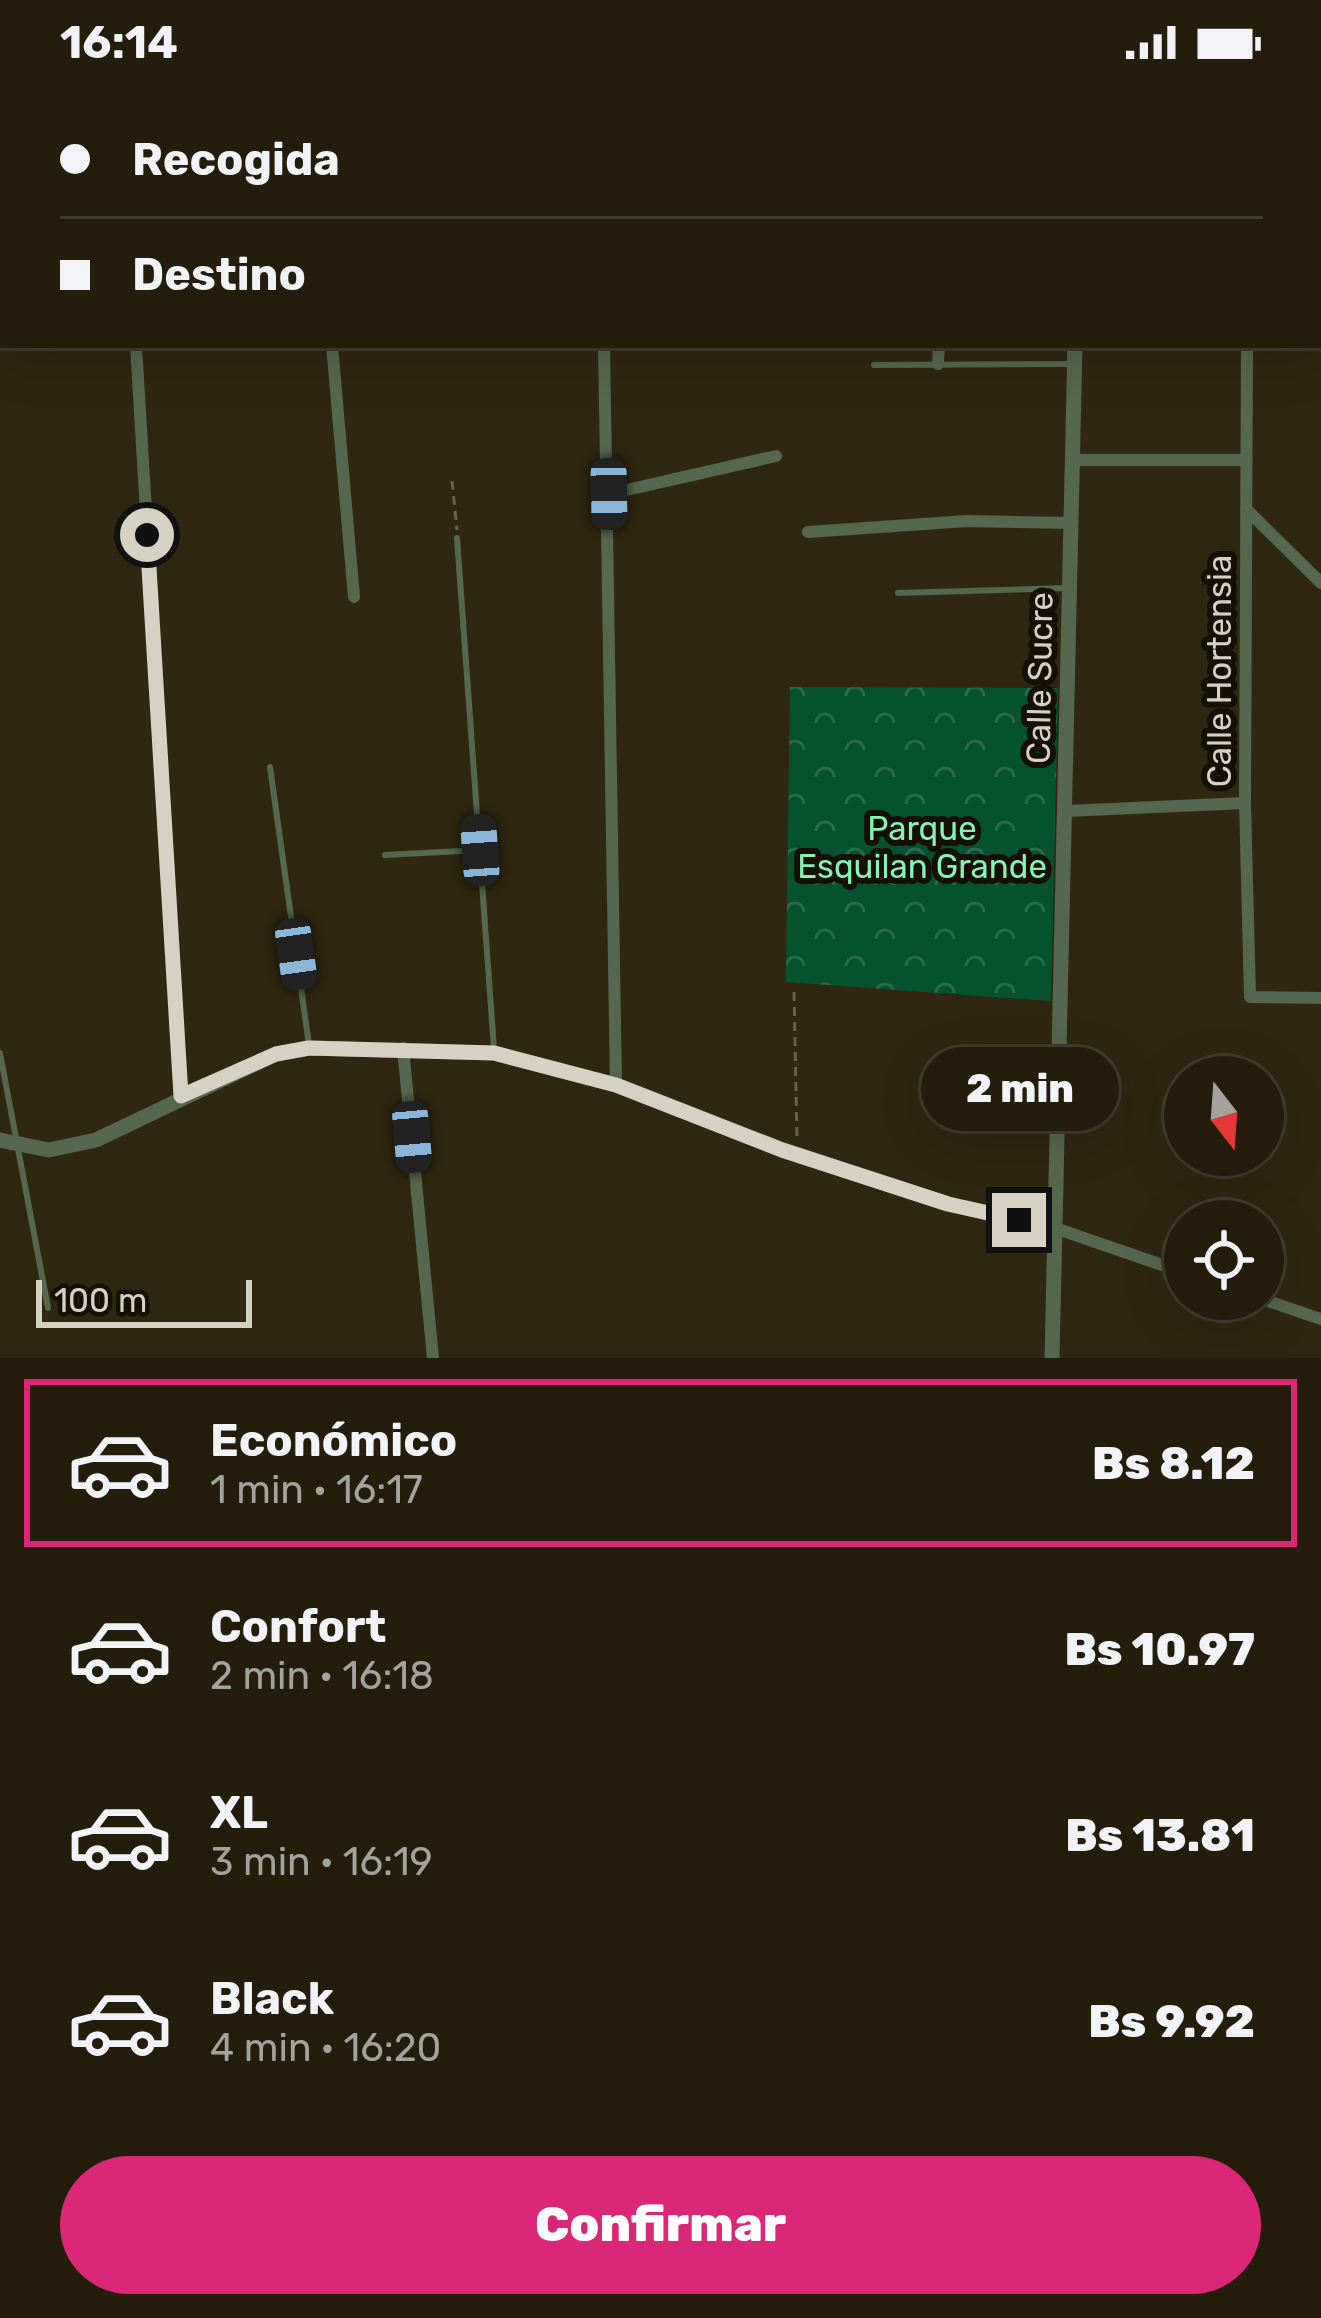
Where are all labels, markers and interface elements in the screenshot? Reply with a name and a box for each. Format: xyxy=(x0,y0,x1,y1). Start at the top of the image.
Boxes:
text: 16:14 xyxy=(60,16,178,69)
text: Recogida xyxy=(132,133,340,186)
text: Destino xyxy=(132,248,306,301)
car xyxy=(590,458,628,530)
route start xyxy=(120,508,174,562)
street label: Calle Hortensia xyxy=(1200,555,1239,787)
street label: Calle Sucre xyxy=(1019,592,1060,764)
park label: Parque Esquilan Grande xyxy=(797,809,1047,886)
car xyxy=(460,813,500,887)
car xyxy=(273,916,319,992)
callout: 2 min xyxy=(920,1046,1118,1130)
north arrow xyxy=(1164,1056,1284,1176)
map controls xyxy=(1164,1056,1284,1320)
text: 2 min xyxy=(966,1066,1074,1112)
car xyxy=(391,1100,433,1174)
route end xyxy=(992,1193,1046,1247)
button: locate xyxy=(1164,1200,1284,1320)
scale bar xyxy=(36,1274,252,1327)
text: 100 m xyxy=(54,1281,147,1320)
icon: car xyxy=(66,1409,174,1517)
text: Económico xyxy=(210,1414,457,1467)
text: Bs 8.12 xyxy=(1092,1437,1255,1490)
text: 1 min · 16:17 xyxy=(210,1467,423,1513)
icon: car xyxy=(66,1595,174,1703)
text: Confort xyxy=(210,1600,386,1653)
text: Bs 10.97 xyxy=(1064,1623,1255,1676)
text: 2 min · 16:18 xyxy=(210,1653,434,1699)
icon: car xyxy=(66,1781,174,1889)
text: XL xyxy=(210,1786,268,1839)
text: Bs 13.81 xyxy=(1065,1809,1255,1862)
text: 3 min · 16:19 xyxy=(210,1839,433,1885)
icon: car xyxy=(66,1967,174,2075)
text: Black xyxy=(210,1972,334,2025)
text: Bs 9.92 xyxy=(1088,1995,1255,2048)
text: 4 min · 16:20 xyxy=(210,2025,441,2071)
button: Confirmar xyxy=(60,2156,1261,2294)

